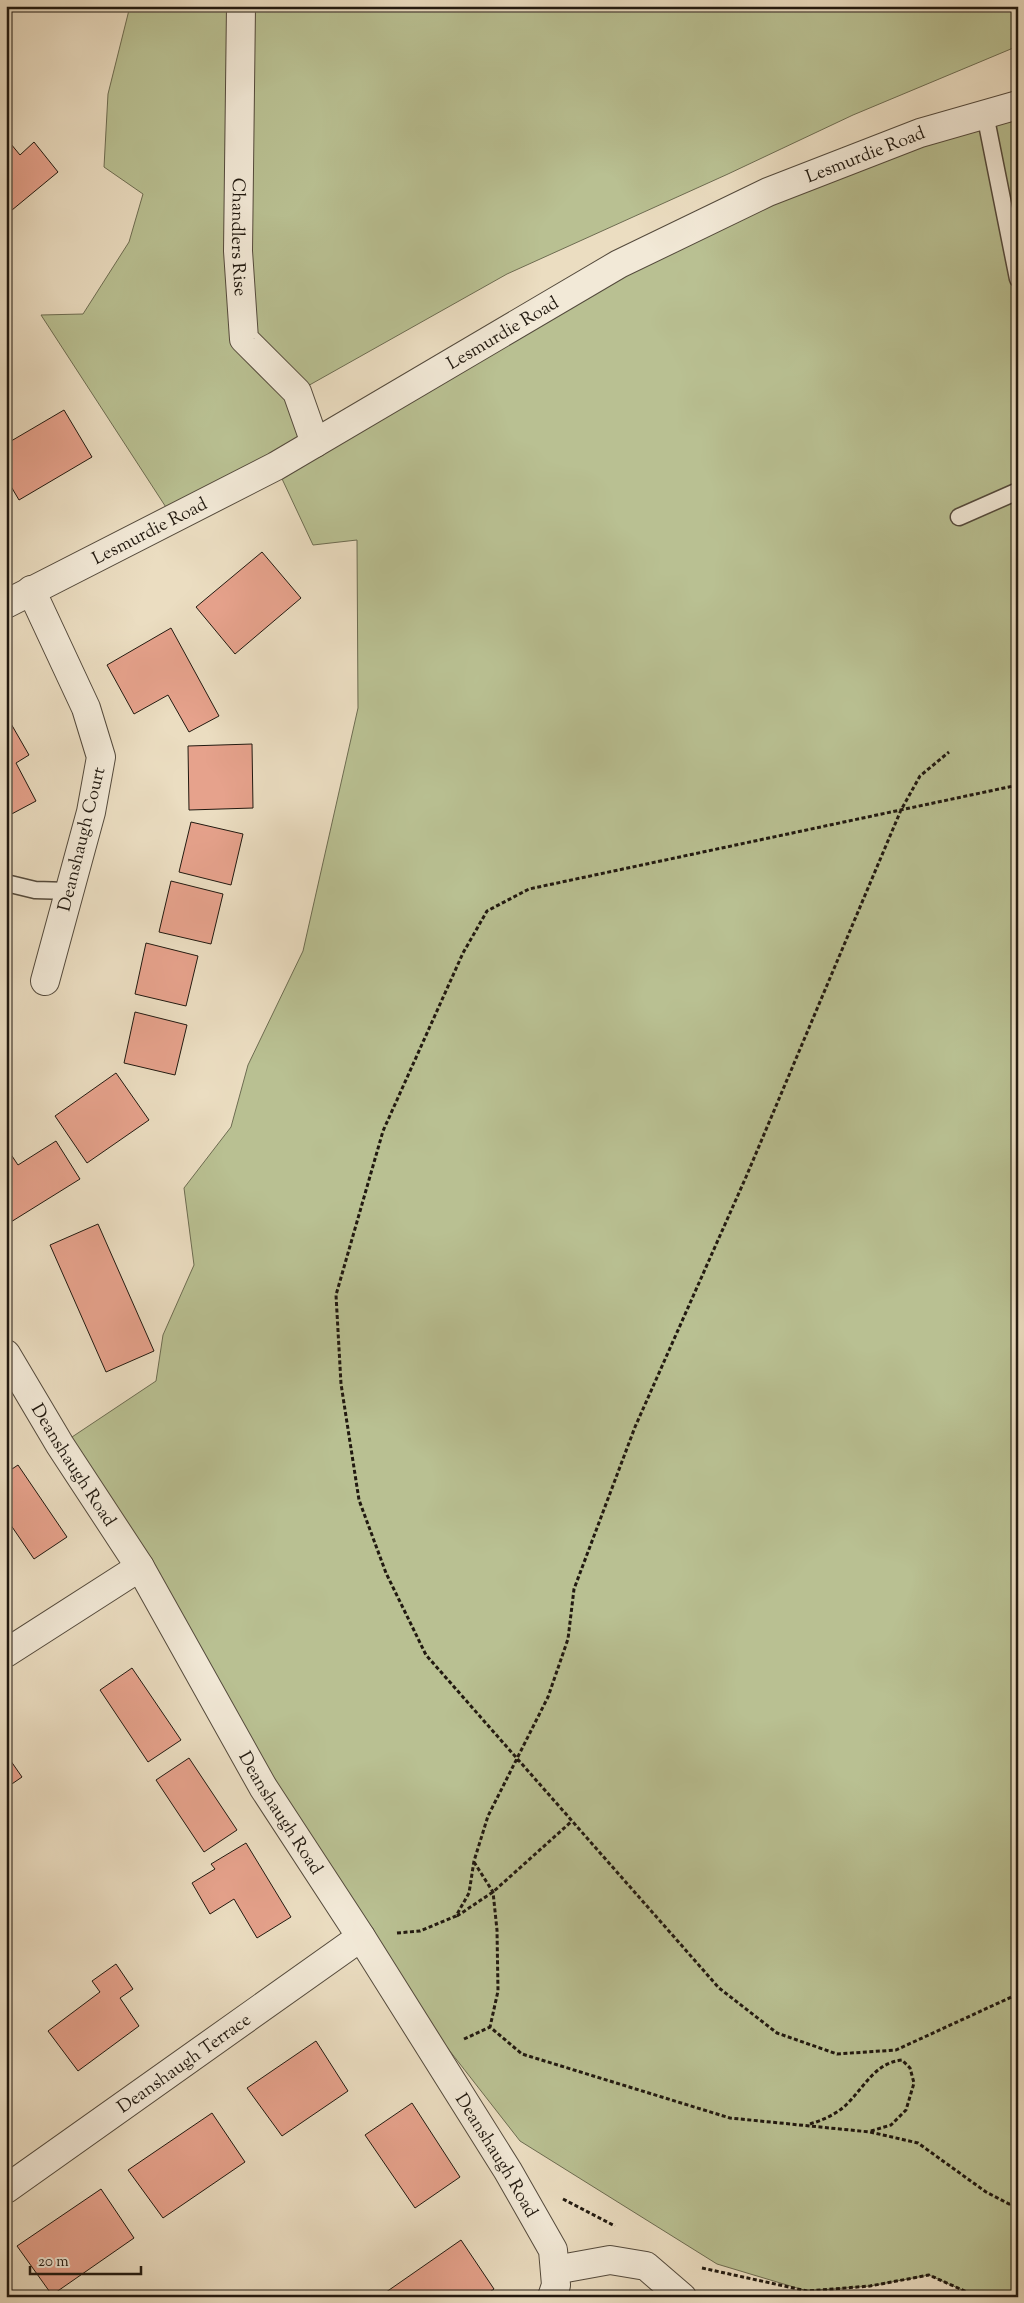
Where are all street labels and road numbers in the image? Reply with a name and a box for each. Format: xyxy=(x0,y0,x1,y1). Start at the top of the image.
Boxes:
street label: Lesmurdie Road xyxy=(802,121,929,191)
street label: Chandlers Rise xyxy=(223,178,252,297)
street label: Lesmurdie Road xyxy=(443,291,564,378)
street label: Lesmurdie Road xyxy=(88,492,212,573)
street label: Deanshaugh Court xyxy=(52,765,113,914)
street label: Deanshaugh Road xyxy=(23,1399,121,1533)
street label: Deanshaugh Road xyxy=(231,1747,328,1881)
street label: Deanshaugh Terrace xyxy=(113,2008,257,2121)
street label: Deanshaugh Road xyxy=(447,2089,543,2223)

